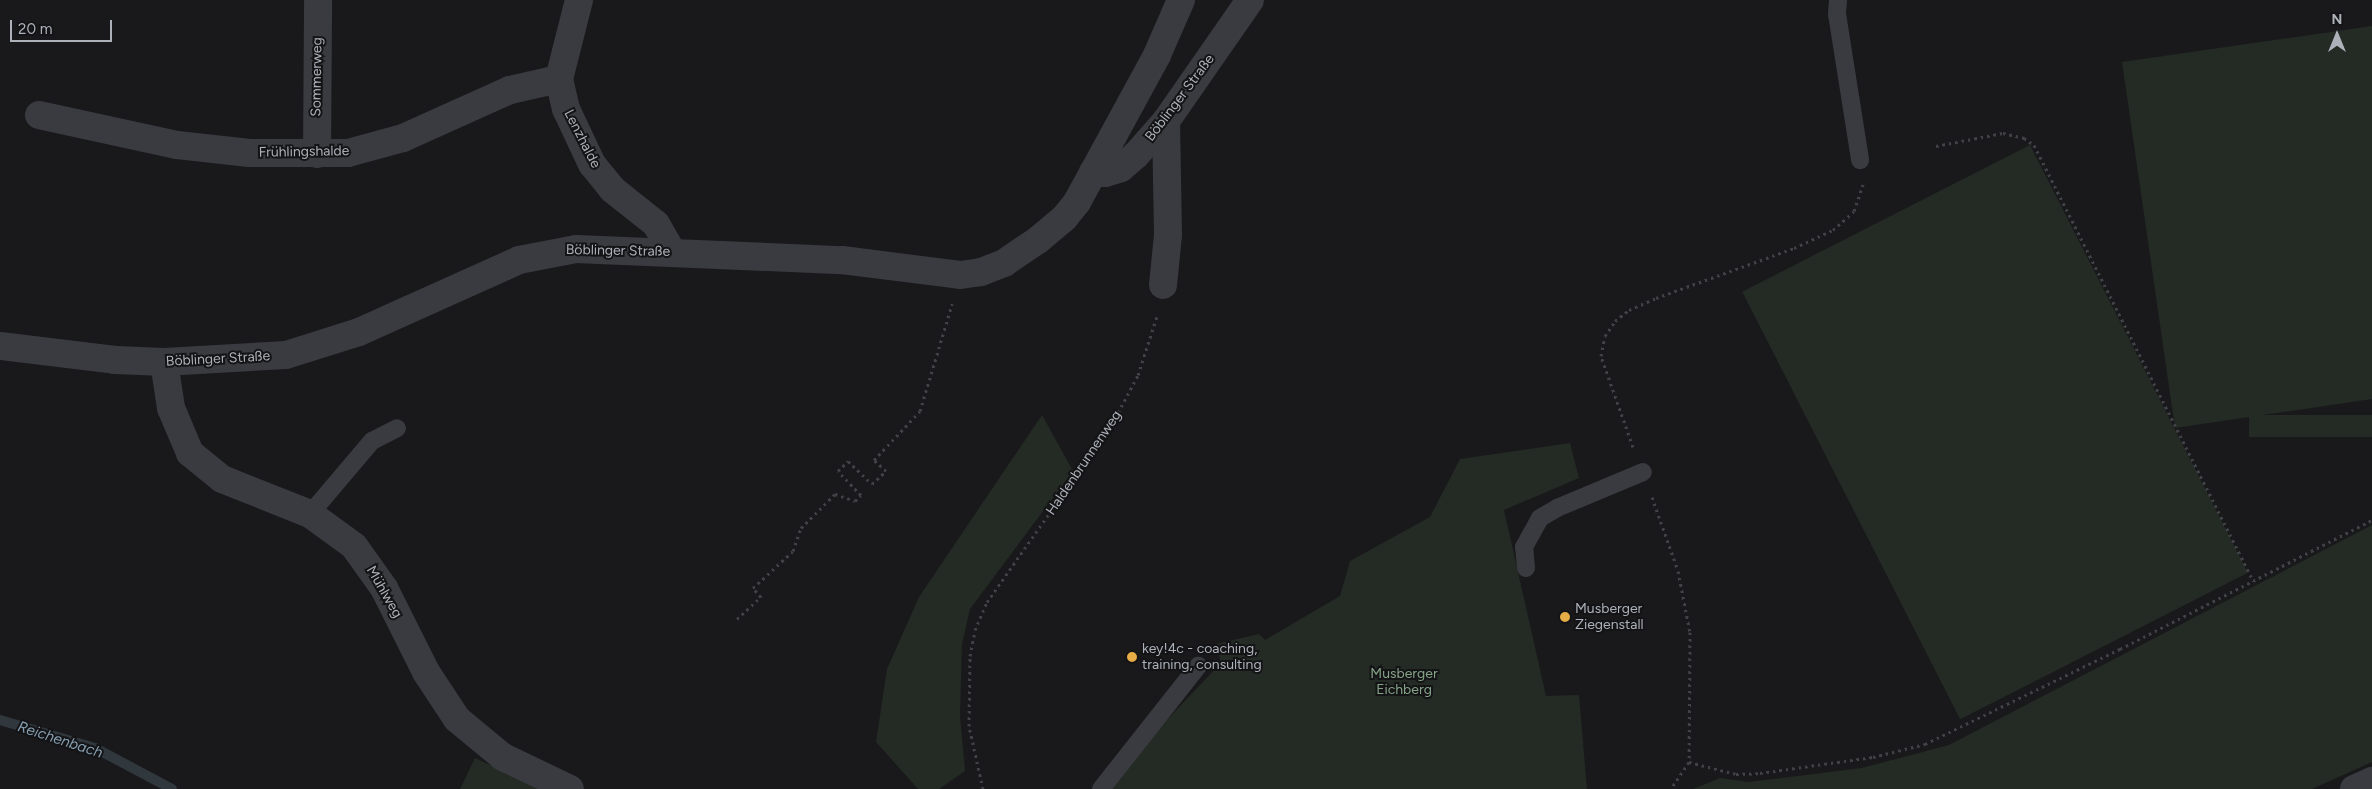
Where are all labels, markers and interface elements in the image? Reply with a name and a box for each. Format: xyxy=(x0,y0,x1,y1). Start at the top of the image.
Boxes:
scale bar xyxy=(12,10,115,42)
north arrow xyxy=(2312,10,2362,60)
text: N xyxy=(2332,11,2342,28)
text: 20 m xyxy=(18,20,52,38)
street label: Sommerweg xyxy=(308,37,326,117)
street label: Böblinger Straße xyxy=(1142,51,1218,145)
street label: Lenzhalde xyxy=(560,107,604,171)
street label: Frühlingshalde xyxy=(259,143,349,161)
street label: Böblinger Straße xyxy=(566,242,670,260)
street label: Böblinger Straße xyxy=(165,348,271,370)
street label: Haldenbrunnenweg xyxy=(1043,407,1125,519)
street label: Mühlweg xyxy=(362,563,406,621)
place label: Musberger Ziegenstall xyxy=(1575,601,1644,634)
marker: Musberger Ziegenstall xyxy=(1559,611,1571,623)
place label: key!4c - coaching, training, consulting xyxy=(1142,641,1262,674)
marker: key!4c - coaching, training, consulting xyxy=(1126,651,1138,663)
park label: Musberger Eichberg xyxy=(1370,666,1438,699)
water label: Reichenbach xyxy=(15,718,105,762)

